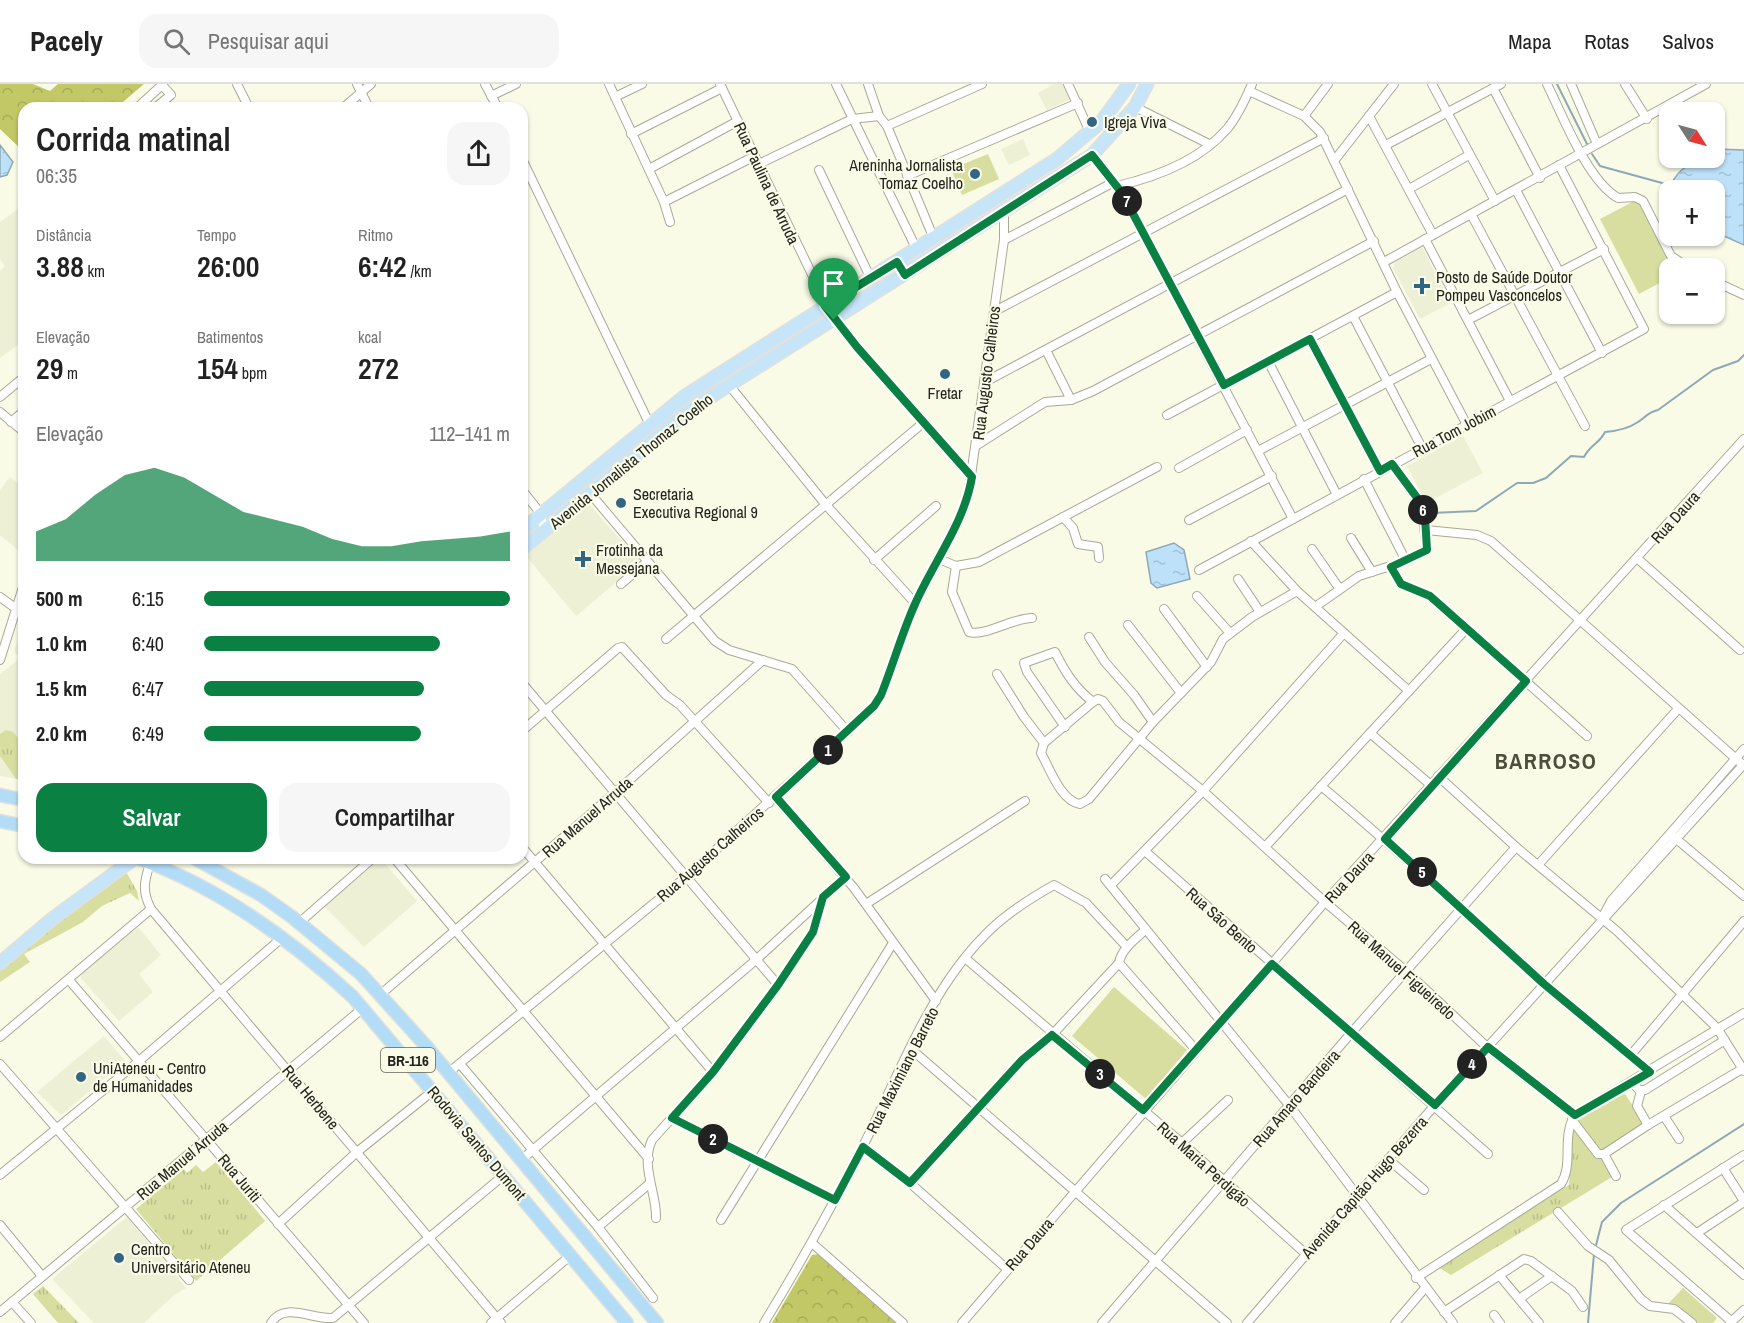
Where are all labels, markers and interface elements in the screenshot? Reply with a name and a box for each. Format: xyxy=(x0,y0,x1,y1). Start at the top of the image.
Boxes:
search box xyxy=(139,14,559,68)
text: Pacely xyxy=(30,22,103,60)
icon: search xyxy=(160,25,193,58)
text: Pesquisar aqui xyxy=(208,26,329,56)
text: Mapa xyxy=(1508,27,1551,56)
text: Rotas xyxy=(1584,27,1629,56)
text: Salvos xyxy=(1662,27,1714,56)
north arrow xyxy=(1659,102,1725,168)
map controls xyxy=(1659,102,1725,324)
place label: Igreja Viva xyxy=(1104,111,1167,133)
marker: Igreja Viva xyxy=(1085,115,1099,129)
text: Corrida matinal xyxy=(36,117,230,161)
street label: Rua Paulina de Arruda xyxy=(729,118,805,248)
button: share xyxy=(447,122,510,185)
place label: Areninha Jornalista Tomaz Coelho xyxy=(848,154,964,194)
text: 06:35 xyxy=(36,162,77,189)
marker: Areninha Jornalista Tomaz Coelho xyxy=(968,167,982,181)
button: + xyxy=(1659,180,1725,246)
pin: 7 xyxy=(1112,186,1142,216)
text: 7 xyxy=(1123,190,1131,212)
text: Distância xyxy=(36,224,91,246)
text: Tempo xyxy=(197,224,236,246)
text: Ritmo xyxy=(358,224,393,246)
text: 3.88 xyxy=(36,246,84,286)
text: 26:00 xyxy=(197,246,259,286)
text: 6:42 xyxy=(358,246,407,286)
pin xyxy=(808,258,859,320)
button: − xyxy=(1659,258,1725,324)
text: km xyxy=(84,260,105,282)
text: /km xyxy=(407,260,432,282)
place label: Posto de Saúde Doutor Pompeu Vasconcelos xyxy=(1436,266,1573,306)
icon: arrive xyxy=(817,267,850,300)
marker: Posto de Saúde Doutor Pompeu Vasconcelos xyxy=(1413,277,1431,295)
street label: Rua Augusto Calheiros xyxy=(967,305,1005,441)
text: Elevação xyxy=(36,326,90,348)
text: Batimentos xyxy=(197,326,263,348)
text: kcal xyxy=(358,326,381,348)
text: 29 xyxy=(36,348,63,388)
text: 154 xyxy=(197,348,238,388)
text: 272 xyxy=(358,348,399,388)
text: m xyxy=(63,362,78,384)
text: bpm xyxy=(238,362,267,384)
marker: Fretar xyxy=(938,367,952,381)
place label: Fretar xyxy=(928,382,963,404)
street label: Avenida Jornalista Thomaz Coelho xyxy=(544,388,717,535)
street label: Rua Tom Jobim xyxy=(1408,400,1500,462)
text: Elevação xyxy=(36,420,103,447)
text: 112–141 m xyxy=(429,420,510,447)
place label: Secretaria Executiva Regional 9 xyxy=(633,483,758,523)
street label: Rua Daura xyxy=(1646,486,1705,548)
pin: 6 xyxy=(1408,495,1438,525)
marker: Secretaria Executiva Regional 9 xyxy=(614,496,628,510)
text: 6 xyxy=(1419,499,1427,521)
place label: Frotinha da Messejana xyxy=(596,539,664,579)
marker: Frotinha da Messejana xyxy=(574,550,592,568)
text: 500 m xyxy=(36,585,83,612)
text: 6:15 xyxy=(132,585,164,612)
text: 1.0 km xyxy=(36,630,87,657)
text: 6:40 xyxy=(132,630,164,657)
text: 1.5 km xyxy=(36,675,87,702)
text: 6:47 xyxy=(132,675,164,702)
text: 2.0 km xyxy=(36,720,87,747)
text: 6:49 xyxy=(132,720,164,747)
pin: 1 xyxy=(813,735,843,765)
text: 1 xyxy=(824,739,832,761)
district label: BARROSO xyxy=(1495,746,1597,776)
street label: Rua Manuel Arruda xyxy=(537,771,637,862)
button: Salvar xyxy=(36,783,267,852)
button: Compartilhar xyxy=(279,783,510,852)
street label: Rua Augusto Calheiros xyxy=(652,801,768,907)
street label: Rua Daura xyxy=(1319,846,1379,908)
pin: 5 xyxy=(1407,857,1437,887)
text: 5 xyxy=(1418,861,1426,883)
street label: Rua São Bento xyxy=(1182,882,1262,958)
street label: Rua Manuel Figueiredo xyxy=(1343,916,1461,1024)
street label: Rua Maximiano Barreto xyxy=(861,1003,943,1137)
street label: Rua Amaro Bandeira xyxy=(1248,1044,1345,1151)
road number: BR-116 xyxy=(381,1048,435,1072)
pin: 4 xyxy=(1457,1049,1487,1079)
text: 4 xyxy=(1468,1053,1476,1075)
place label: UniAteneu - Centro de Humanidades xyxy=(93,1057,206,1097)
pin: 3 xyxy=(1085,1059,1115,1089)
street label: Rua Herbene xyxy=(277,1060,345,1134)
text: 3 xyxy=(1096,1063,1104,1085)
marker: UniAteneu - Centro de Humanidades xyxy=(74,1070,88,1084)
street label: Rodovia Santos Dumont xyxy=(423,1081,532,1205)
street label: Avenida Capitão Hugo Bezerra xyxy=(1295,1111,1432,1264)
street label: Rua Manuel Arruda xyxy=(132,1115,233,1205)
street label: Rua Maria Perdigão xyxy=(1153,1116,1255,1212)
pin: 2 xyxy=(698,1124,728,1154)
text: 2 xyxy=(709,1128,717,1150)
street label: Rua Juriti xyxy=(213,1149,267,1207)
street label: Rua Daura xyxy=(1000,1212,1059,1275)
place label: Centro Universitário Ateneu xyxy=(131,1238,251,1278)
marker: Centro Universitário Ateneu xyxy=(112,1251,126,1265)

